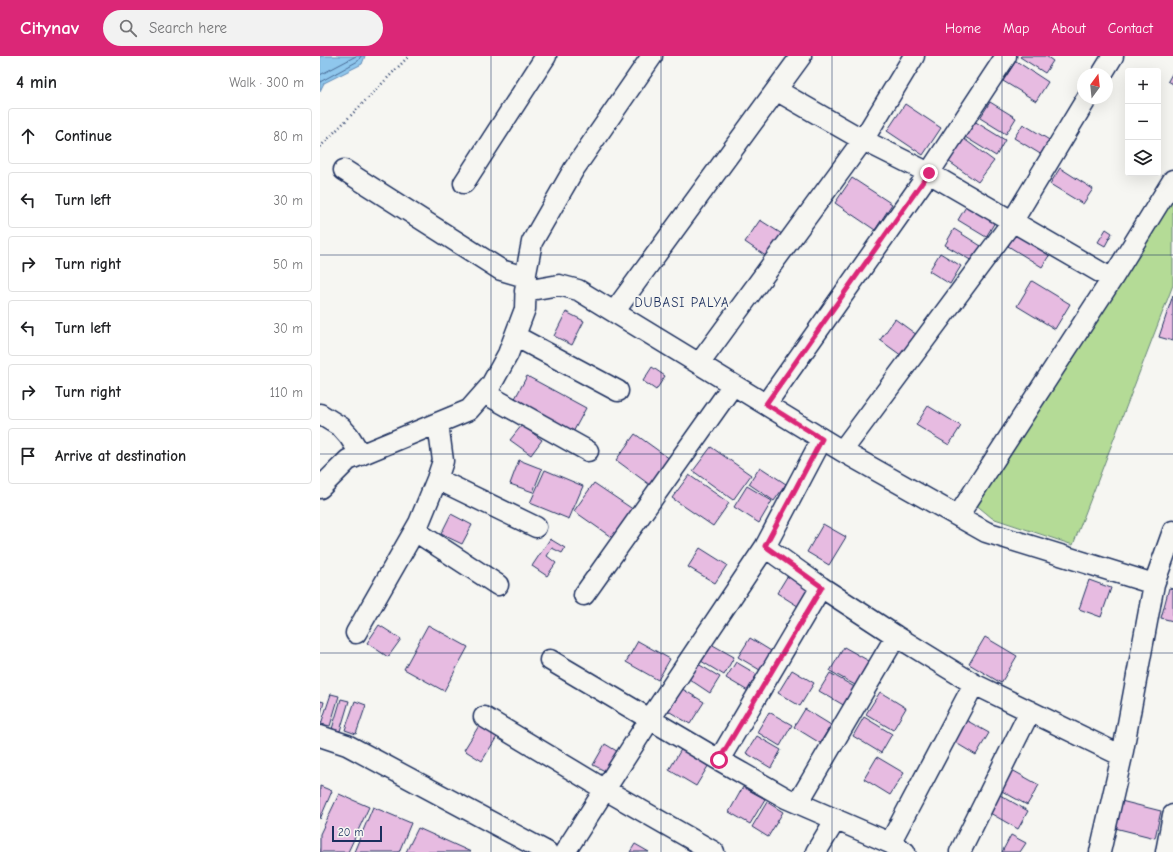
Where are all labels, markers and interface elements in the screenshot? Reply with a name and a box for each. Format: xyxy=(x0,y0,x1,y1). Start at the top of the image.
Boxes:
search box xyxy=(103,10,383,46)
text: Citynav xyxy=(20,17,79,39)
icon: search xyxy=(117,17,139,39)
text: Search here xyxy=(149,19,227,37)
text: Home xyxy=(945,20,981,37)
text: Map xyxy=(1003,20,1029,37)
text: About xyxy=(1051,20,1086,37)
text: Contact xyxy=(1108,20,1153,37)
north arrow xyxy=(1077,68,1113,104)
map controls xyxy=(1125,68,1161,176)
button: + xyxy=(1125,68,1161,104)
text: 4 min xyxy=(16,73,57,92)
text: Walk · 300 m xyxy=(229,75,304,90)
button: − xyxy=(1125,104,1161,140)
icon: ahead xyxy=(17,125,39,147)
text: Continue xyxy=(55,127,112,145)
text: 80 m xyxy=(273,129,303,144)
button: layers xyxy=(1125,140,1161,176)
route end xyxy=(920,164,938,182)
icon: left xyxy=(17,189,39,211)
text: Turn left xyxy=(55,191,111,209)
text: 30 m xyxy=(273,193,303,208)
icon: right xyxy=(17,253,39,275)
text: Turn right xyxy=(55,255,121,273)
text: 50 m xyxy=(273,257,303,272)
district label: DUBASI PALYA xyxy=(634,295,730,310)
icon: left xyxy=(17,317,39,339)
text: Turn left xyxy=(55,319,111,337)
text: 30 m xyxy=(273,321,303,336)
icon: right xyxy=(17,381,39,403)
text: Turn right xyxy=(55,383,121,401)
text: 110 m xyxy=(270,385,303,400)
icon: arrive xyxy=(17,445,39,467)
text: Arrive at destination xyxy=(55,447,186,465)
route start xyxy=(710,751,728,769)
scale bar xyxy=(332,824,382,843)
text: 20 m xyxy=(338,826,363,839)

